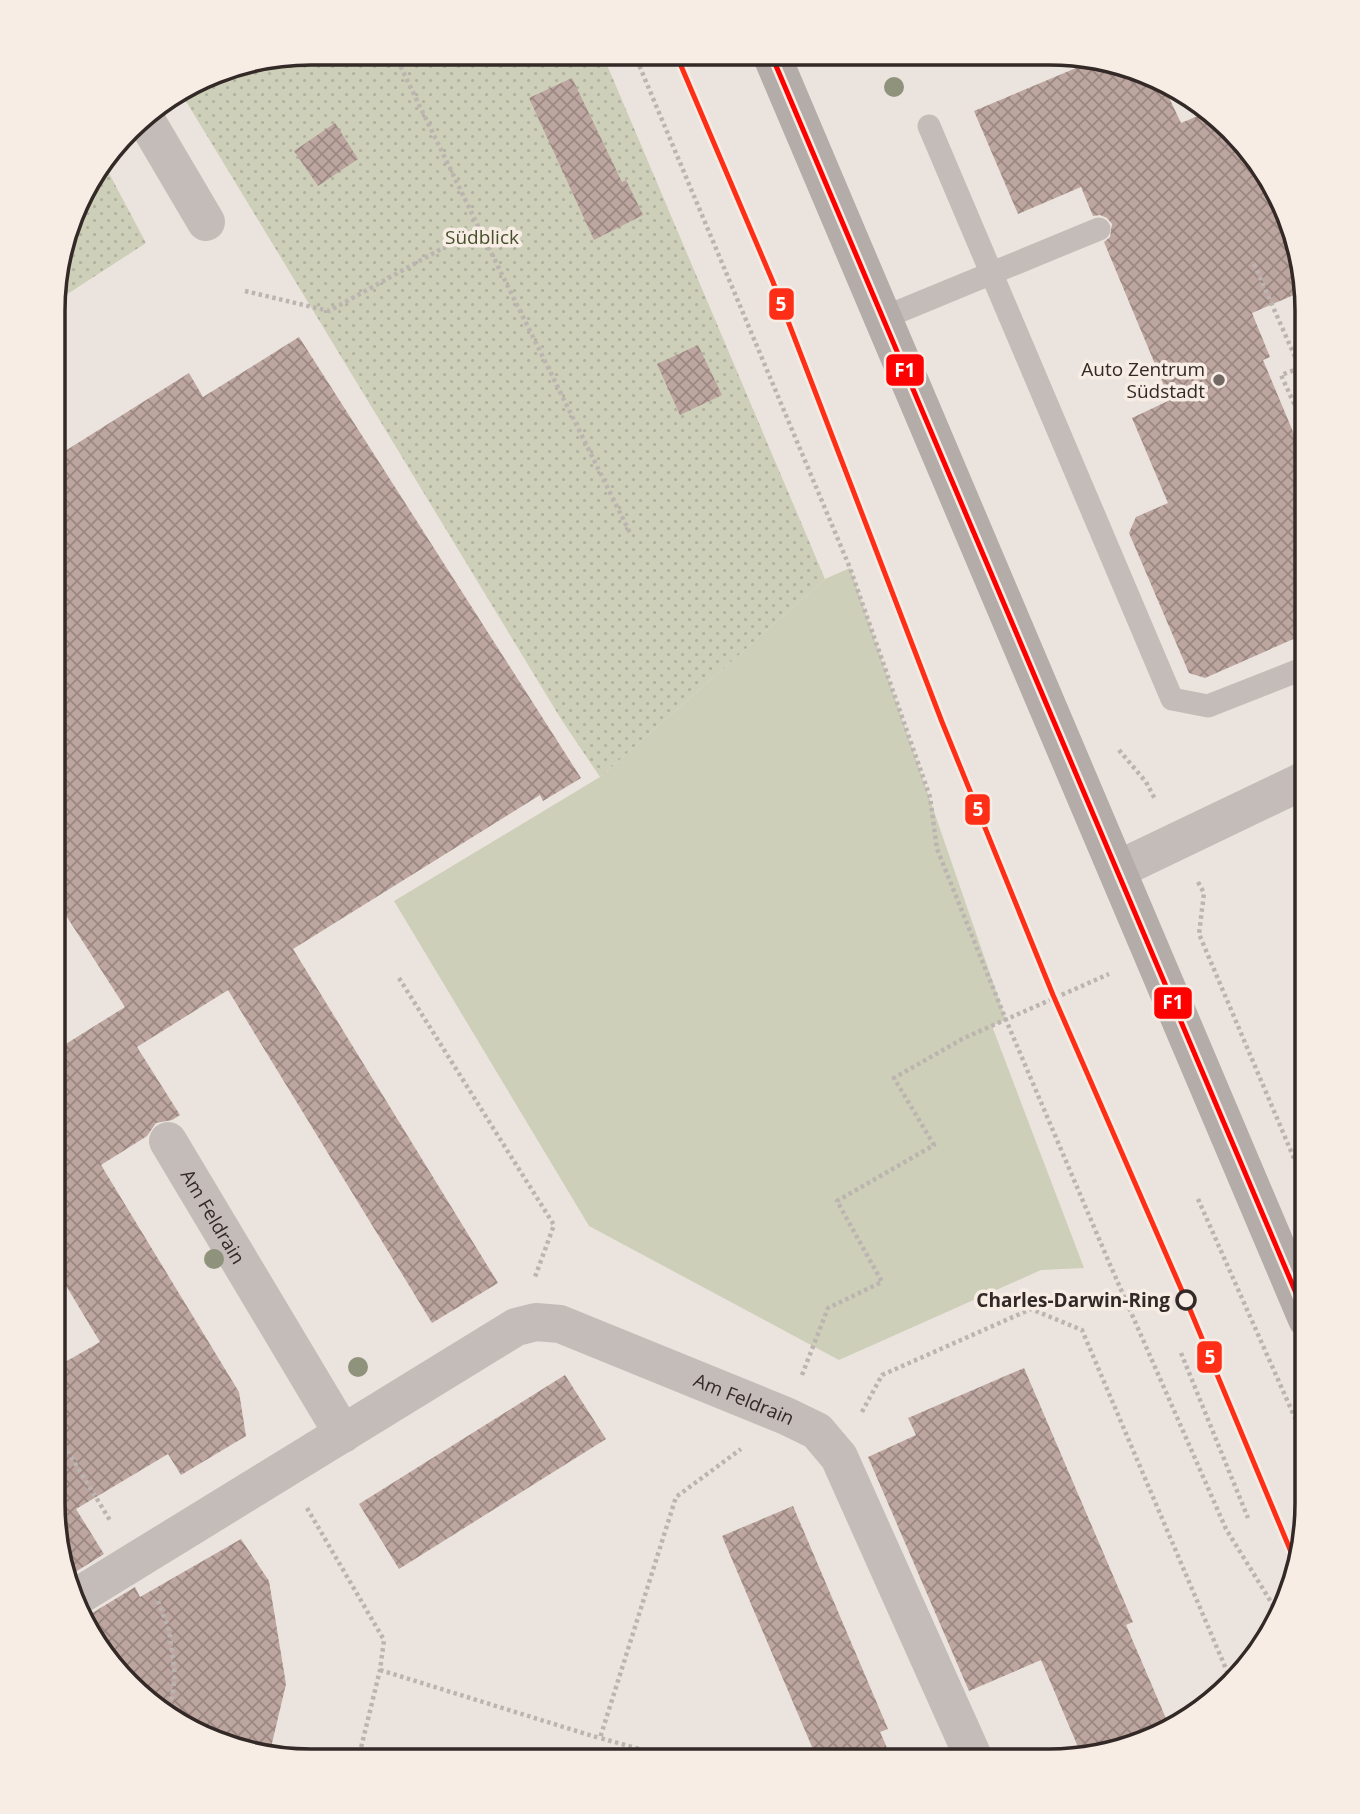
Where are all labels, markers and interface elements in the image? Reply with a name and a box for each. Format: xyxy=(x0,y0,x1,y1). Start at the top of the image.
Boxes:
park label: Südblick xyxy=(445,224,519,250)
line badge: 5 xyxy=(768,287,795,321)
text: 5 xyxy=(776,291,786,317)
line badge: F1 xyxy=(885,353,925,387)
place label: Auto Zentrum Südstadt xyxy=(1081,356,1205,404)
text: F1 xyxy=(894,357,916,383)
marker: Auto Zentrum Südstadt xyxy=(1211,372,1227,388)
line badge: 5 xyxy=(964,793,991,826)
text: 5 xyxy=(973,796,983,822)
line badge: F1 xyxy=(1153,986,1193,1020)
text: F1 xyxy=(1162,989,1184,1015)
street label: Am Feldrain xyxy=(175,1164,252,1269)
place label: Charles-Darwin-Ring xyxy=(976,1287,1170,1313)
marker: Charles-Darwin-Ring xyxy=(1176,1290,1196,1310)
line badge: 5 xyxy=(1196,1340,1223,1374)
text: 5 xyxy=(1205,1344,1215,1370)
street label: Am Feldrain xyxy=(690,1367,799,1431)

